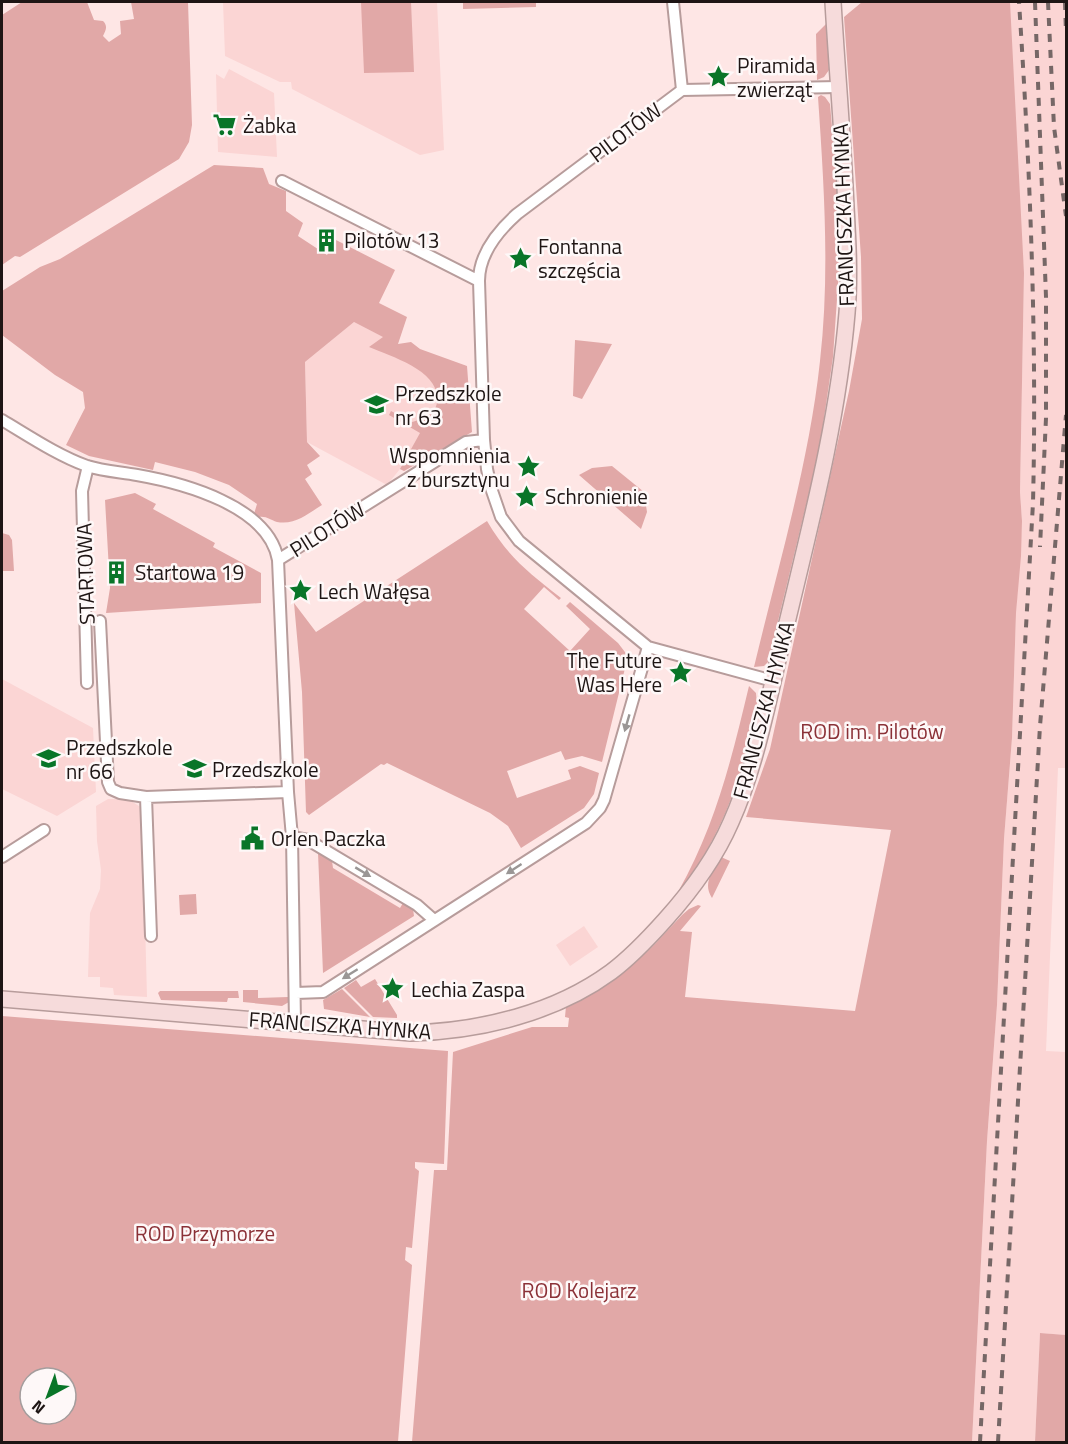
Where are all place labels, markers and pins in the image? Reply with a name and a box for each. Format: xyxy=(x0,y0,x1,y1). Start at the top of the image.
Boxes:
place label: Piramida zwierząt xyxy=(737,49,816,105)
place icon: Piramida zwierząt xyxy=(706,64,732,90)
place label: Żabka xyxy=(243,109,297,141)
supermarket icon: Żabka xyxy=(212,112,238,138)
place label: Pilotów 13 xyxy=(344,224,439,256)
building icon: Pilotów 13 xyxy=(313,227,339,253)
place label: Fontanna szczęścia xyxy=(538,230,622,286)
place icon: Fontanna szczęścia xyxy=(507,245,533,271)
place label: Przedszkole nr 63 xyxy=(395,377,502,433)
school or university icon: Przedszkole nr 63 xyxy=(364,392,390,418)
place label: Wspomnienia z bursztynu xyxy=(389,439,510,495)
place icon: Wspomnienia z bursztynu xyxy=(515,454,541,480)
place label: Schronienie xyxy=(545,480,648,512)
place icon: Schronienie xyxy=(514,483,540,509)
place label: Startowa 19 xyxy=(135,556,244,588)
building icon: Startowa 19 xyxy=(104,559,130,585)
place label: Lech Wałęsa xyxy=(318,575,430,607)
place icon: Lech Wałęsa xyxy=(287,578,313,604)
place label: The Future Was Here xyxy=(566,644,662,700)
place icon: The Future Was Here xyxy=(667,659,693,685)
place label: Przedszkole nr 66 xyxy=(66,731,173,787)
school or university icon: Przedszkole nr 66 xyxy=(35,746,61,772)
place label: Przedszkole xyxy=(212,753,319,785)
school or university icon: Przedszkole xyxy=(181,756,207,782)
place label: Orlen Paczka xyxy=(271,822,386,854)
public building icon: Orlen Paczka xyxy=(240,825,266,851)
place label: Lechia Zaspa xyxy=(411,973,525,1005)
place icon: Lechia Zaspa xyxy=(380,976,406,1002)

